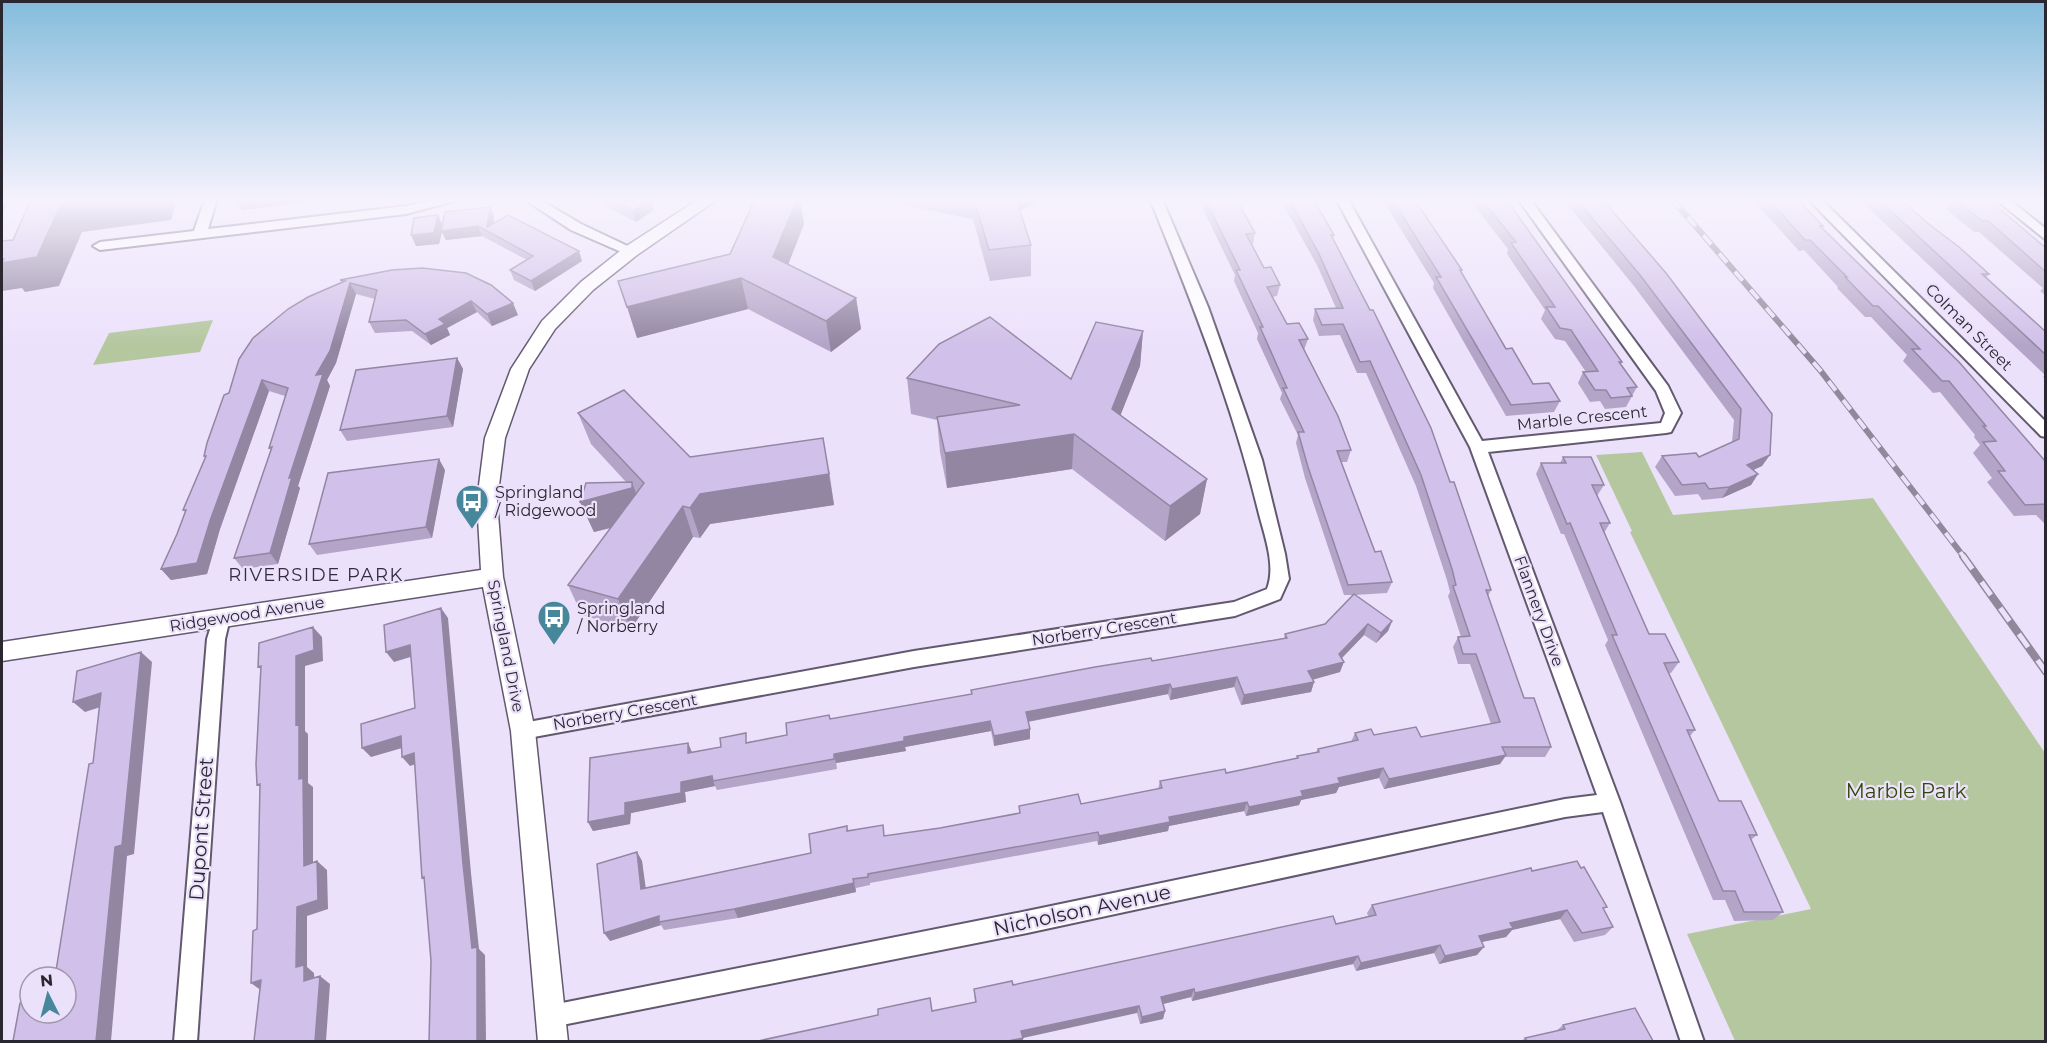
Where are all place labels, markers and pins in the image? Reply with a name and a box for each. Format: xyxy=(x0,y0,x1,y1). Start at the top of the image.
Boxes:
bus stop icon: Springland / Ridgewood xyxy=(454,483,490,530)
place label: Springland / Ridgewood xyxy=(494,483,596,520)
bus stop icon: Springland / Norberry xyxy=(536,599,572,646)
place label: Springland / Norberry xyxy=(576,599,665,636)

